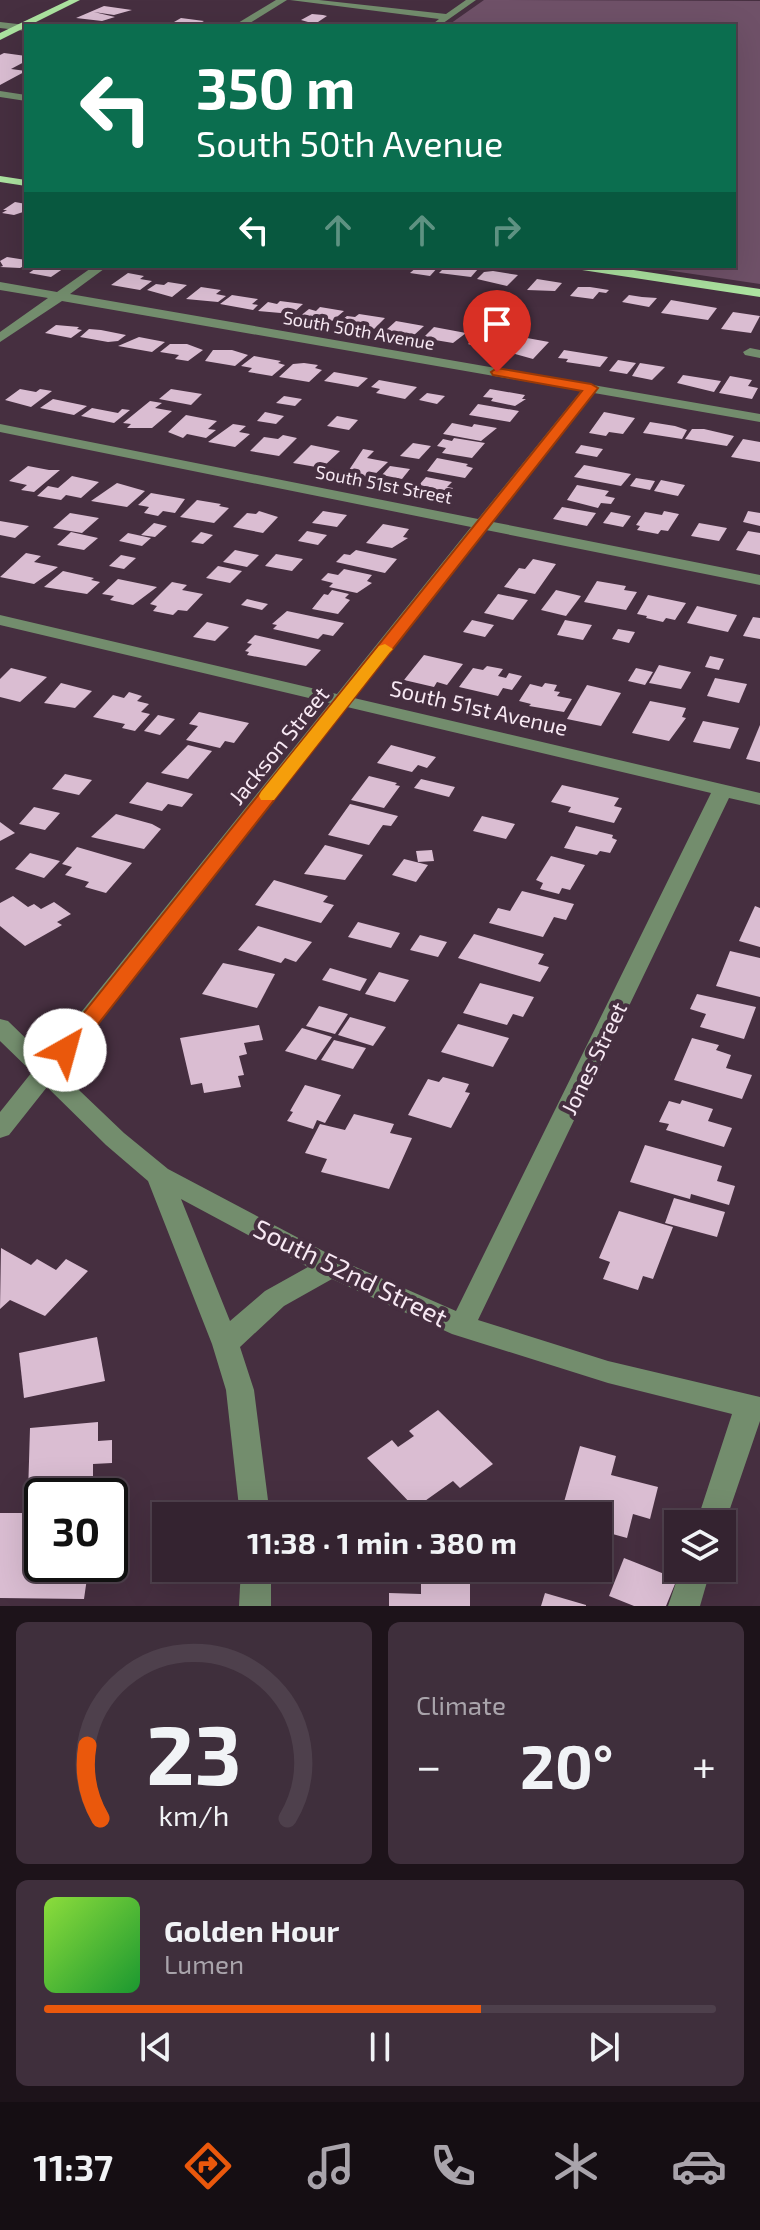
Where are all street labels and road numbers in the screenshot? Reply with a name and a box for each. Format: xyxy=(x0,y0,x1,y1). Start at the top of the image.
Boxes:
street label: South 50th Avenue xyxy=(281,306,437,354)
street label: South 51st Street xyxy=(314,460,454,508)
street label: South 51st Avenue xyxy=(388,674,570,740)
street label: Jackson Street xyxy=(223,681,333,809)
street label: Jones Street xyxy=(555,998,631,1118)
street label: South 52nd Street xyxy=(249,1212,453,1332)

